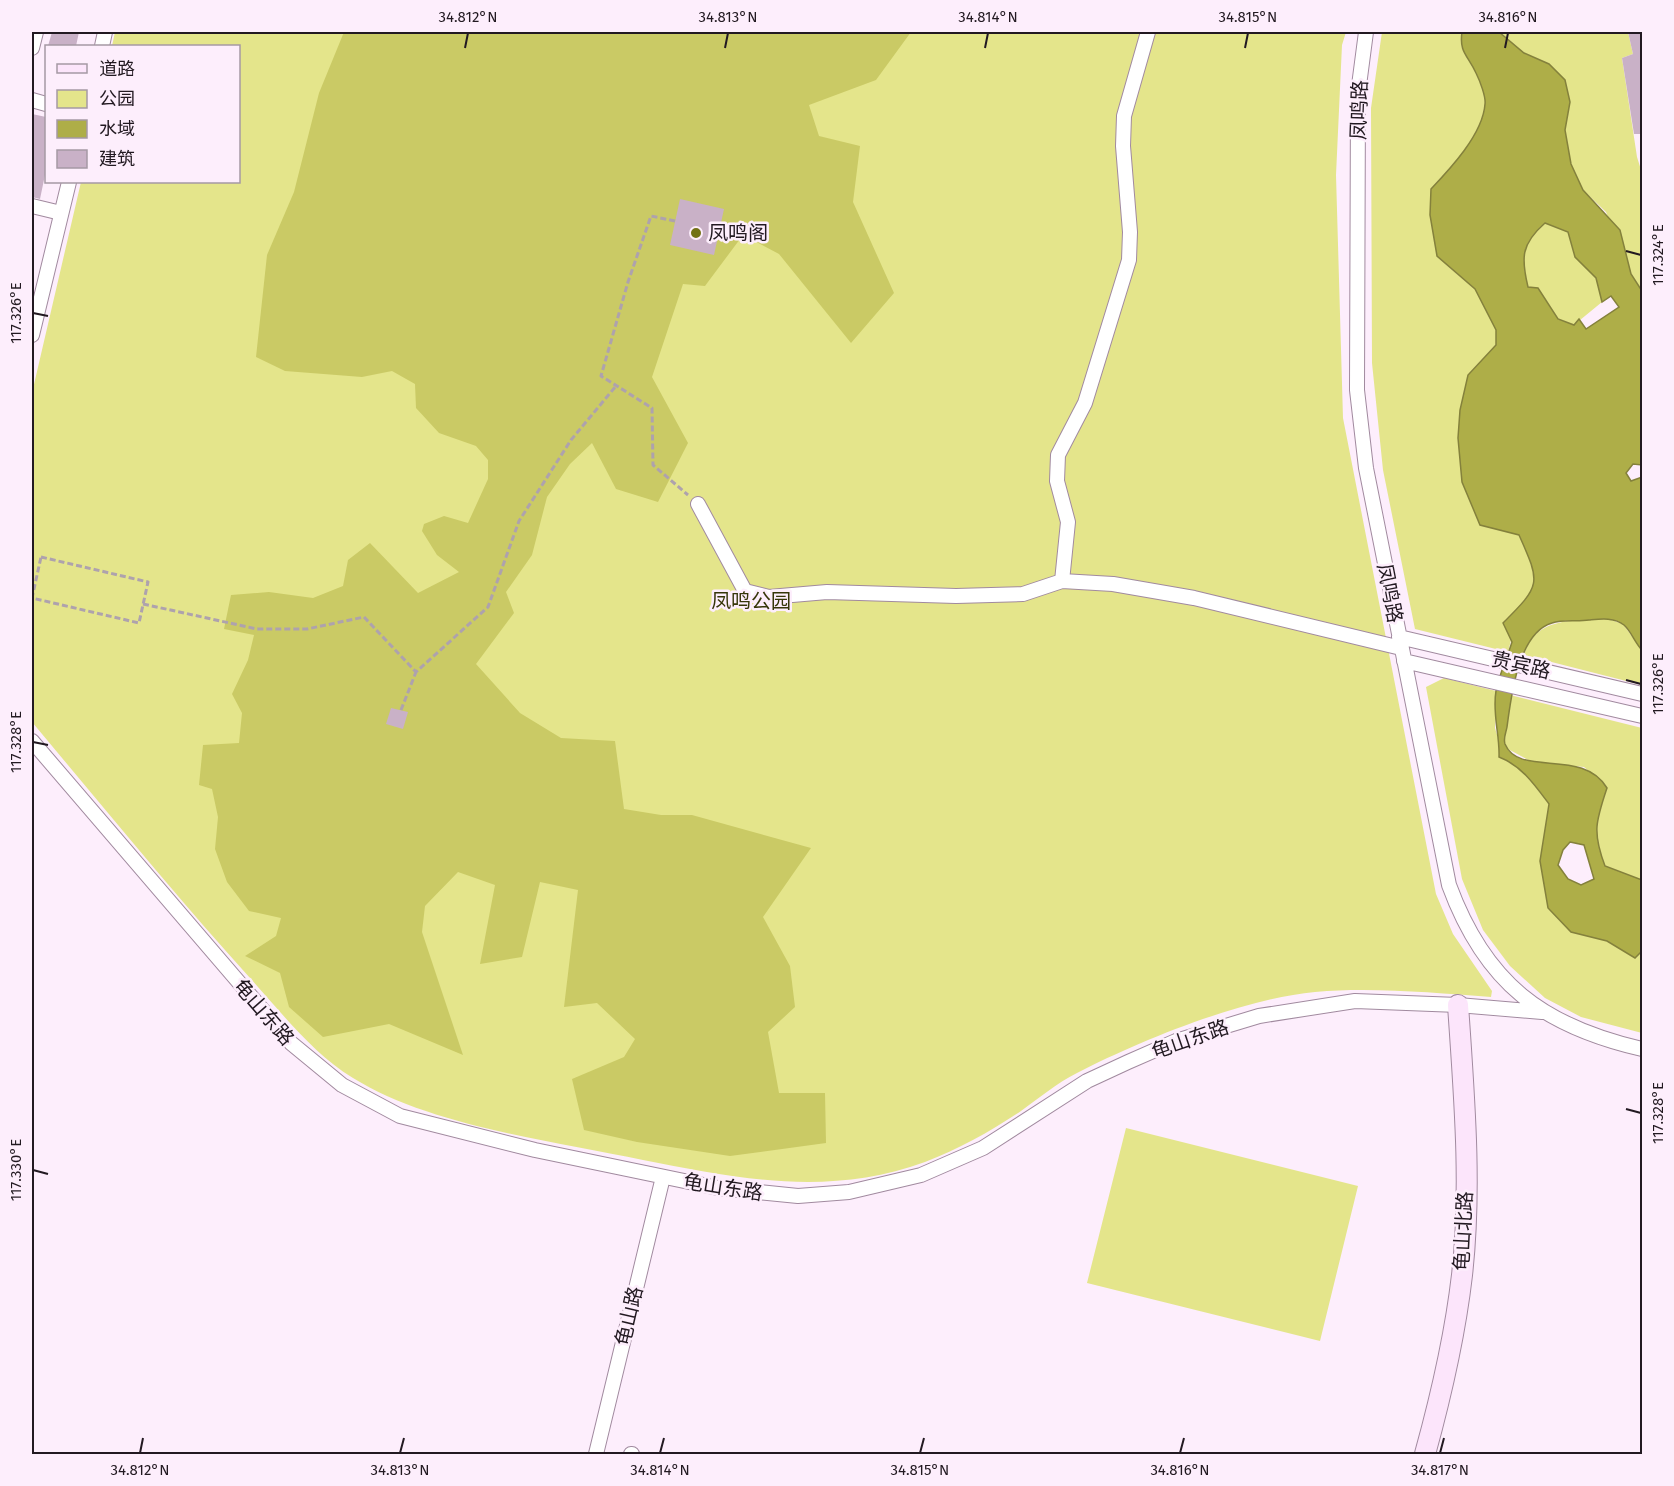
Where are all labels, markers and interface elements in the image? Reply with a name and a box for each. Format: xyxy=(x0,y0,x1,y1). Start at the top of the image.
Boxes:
text: 34.812°N xyxy=(439,8,497,26)
text: 34.813°N xyxy=(699,8,757,26)
text: 34.814°N xyxy=(958,8,1018,26)
text: 34.815°N xyxy=(1219,8,1277,26)
text: 34.816°N xyxy=(1478,8,1538,26)
legend xyxy=(45,45,240,183)
text: 道路 xyxy=(99,58,135,80)
street label: 凤鸣路 xyxy=(1346,80,1372,140)
text: 公园 xyxy=(99,88,135,110)
text: 水域 xyxy=(99,118,135,140)
text: 建筑 xyxy=(99,148,135,170)
place label: 凤鸣阁 xyxy=(708,221,768,245)
text: 117.324°E xyxy=(1649,224,1667,286)
marker: 凤鸣阁 xyxy=(689,226,703,240)
text: 117.326°E xyxy=(7,282,25,344)
street label: 凤鸣路 xyxy=(1372,561,1408,625)
park label: 凤鸣公园 xyxy=(711,589,791,613)
street label: 贵宾路 xyxy=(1489,647,1553,683)
text: 117.326°E xyxy=(1649,653,1667,715)
text: 117.328°E xyxy=(7,711,25,773)
street label: 龟山东路 xyxy=(229,974,299,1050)
street label: 龟山东路 xyxy=(1148,1015,1232,1063)
text: 117.328°E xyxy=(1649,1082,1667,1144)
text: 117.330°E xyxy=(7,1139,25,1201)
street label: 龟山东路 xyxy=(682,1169,764,1205)
street label: 龟山北路 xyxy=(1449,1190,1477,1272)
street label: 龟山路 xyxy=(611,1284,647,1348)
text: 34.812°N xyxy=(111,1461,169,1479)
text: 34.813°N xyxy=(371,1461,429,1479)
text: 34.814°N xyxy=(630,1461,690,1479)
text: 34.815°N xyxy=(891,1461,949,1479)
text: 34.816°N xyxy=(1150,1461,1210,1479)
text: 34.817°N xyxy=(1411,1461,1469,1479)

